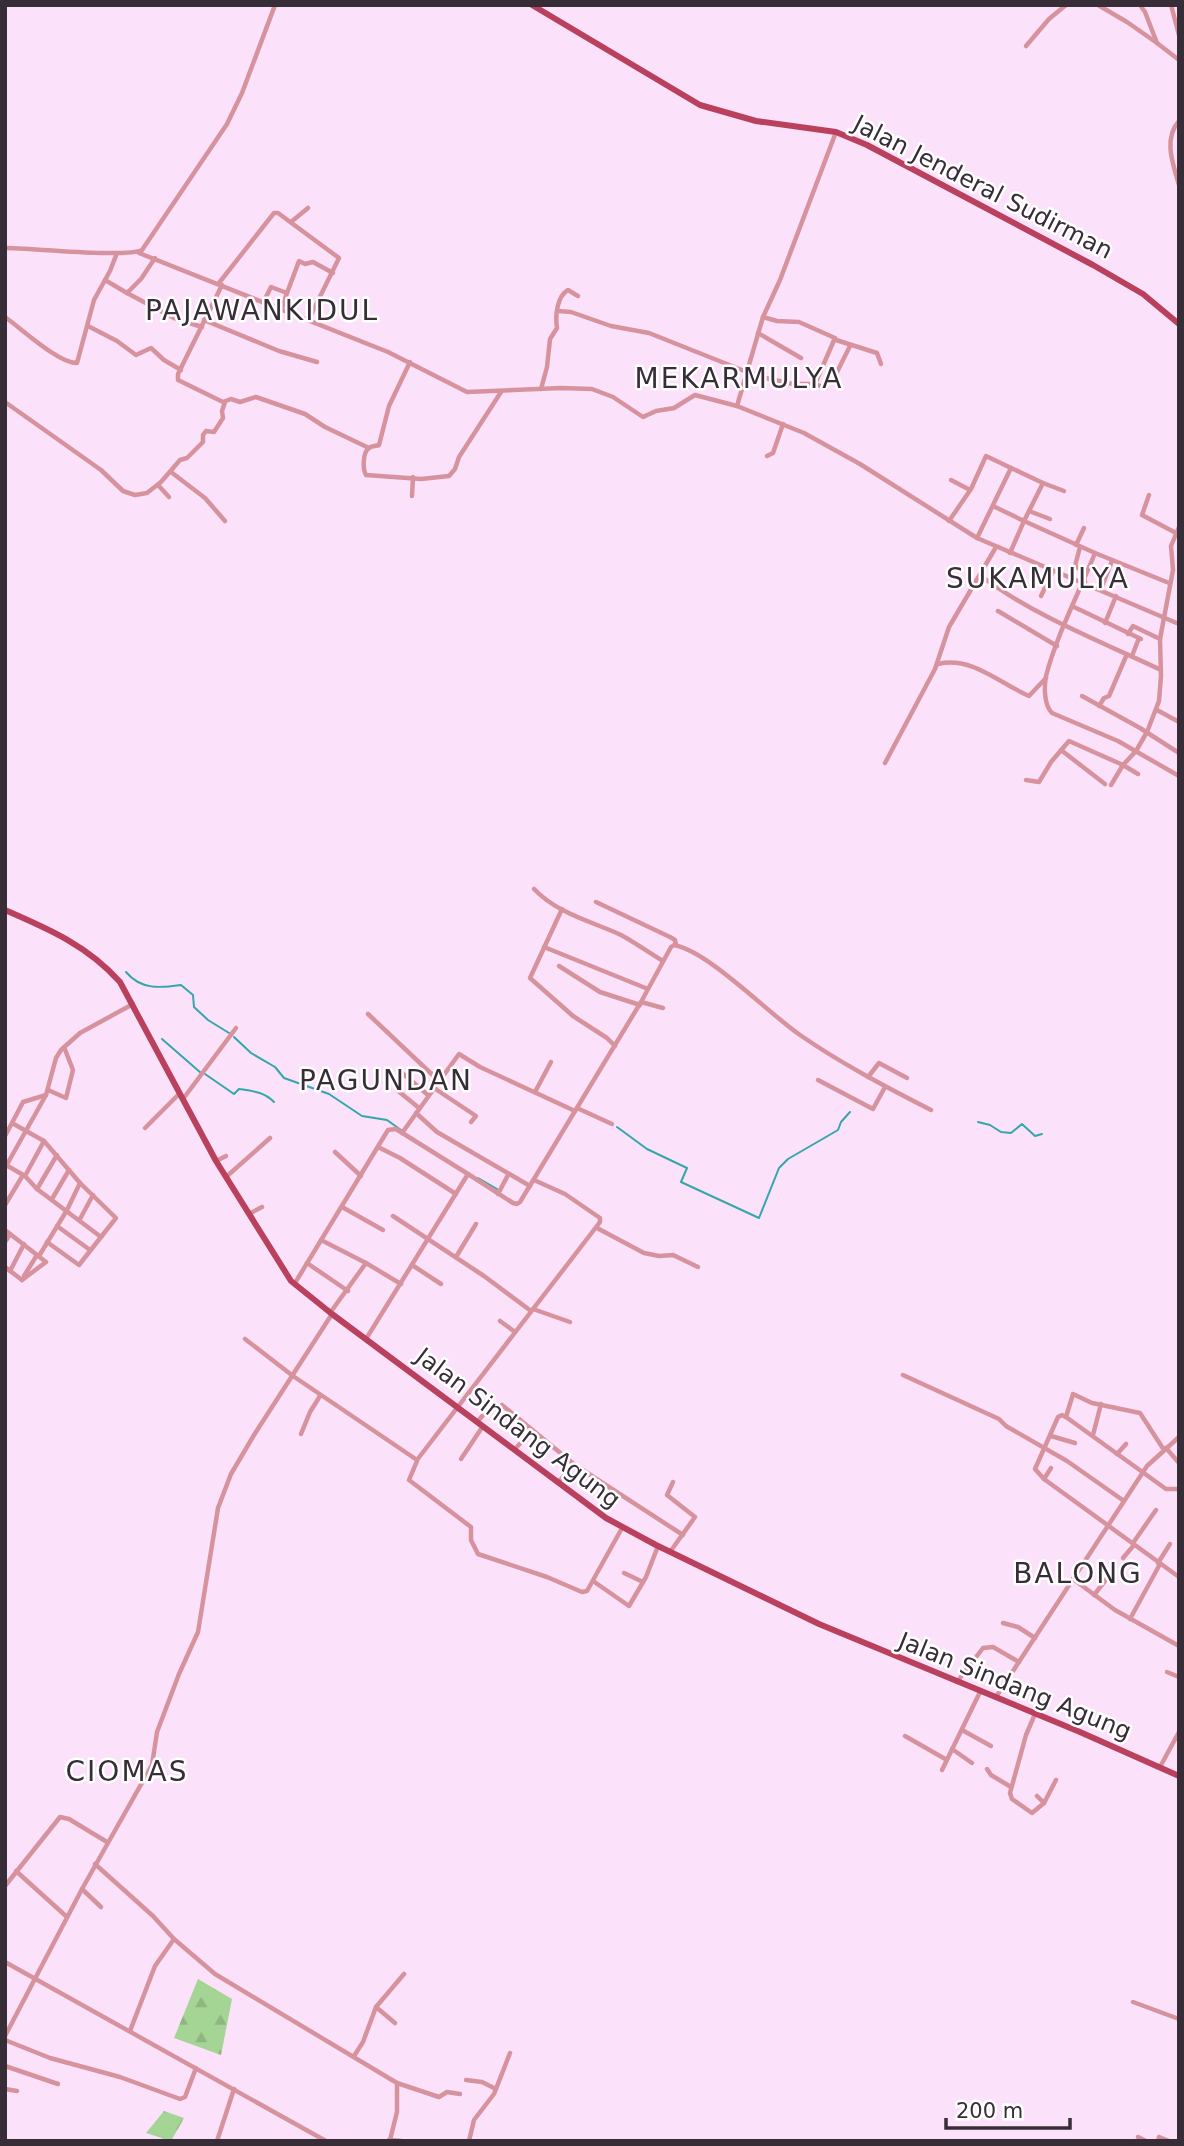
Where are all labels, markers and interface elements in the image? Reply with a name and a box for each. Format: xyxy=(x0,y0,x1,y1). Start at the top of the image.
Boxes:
street label: Jalan Jenderal Sudirman xyxy=(847,108,1117,265)
district label: PAJAWANKIDUL xyxy=(145,294,379,327)
district label: MEKARMULYA xyxy=(635,362,843,395)
district label: SUKAMULYA xyxy=(946,562,1130,595)
district label: PAGUNDAN xyxy=(299,1064,473,1097)
street label: Jalan Sindang Agung xyxy=(409,1341,626,1514)
district label: BALONG xyxy=(1013,1557,1143,1590)
street label: Jalan Sindang Agung xyxy=(893,1626,1135,1746)
district label: CIOMAS xyxy=(66,1755,188,1788)
scale bar xyxy=(946,2086,1070,2130)
text: 200 m xyxy=(956,2099,1023,2123)

